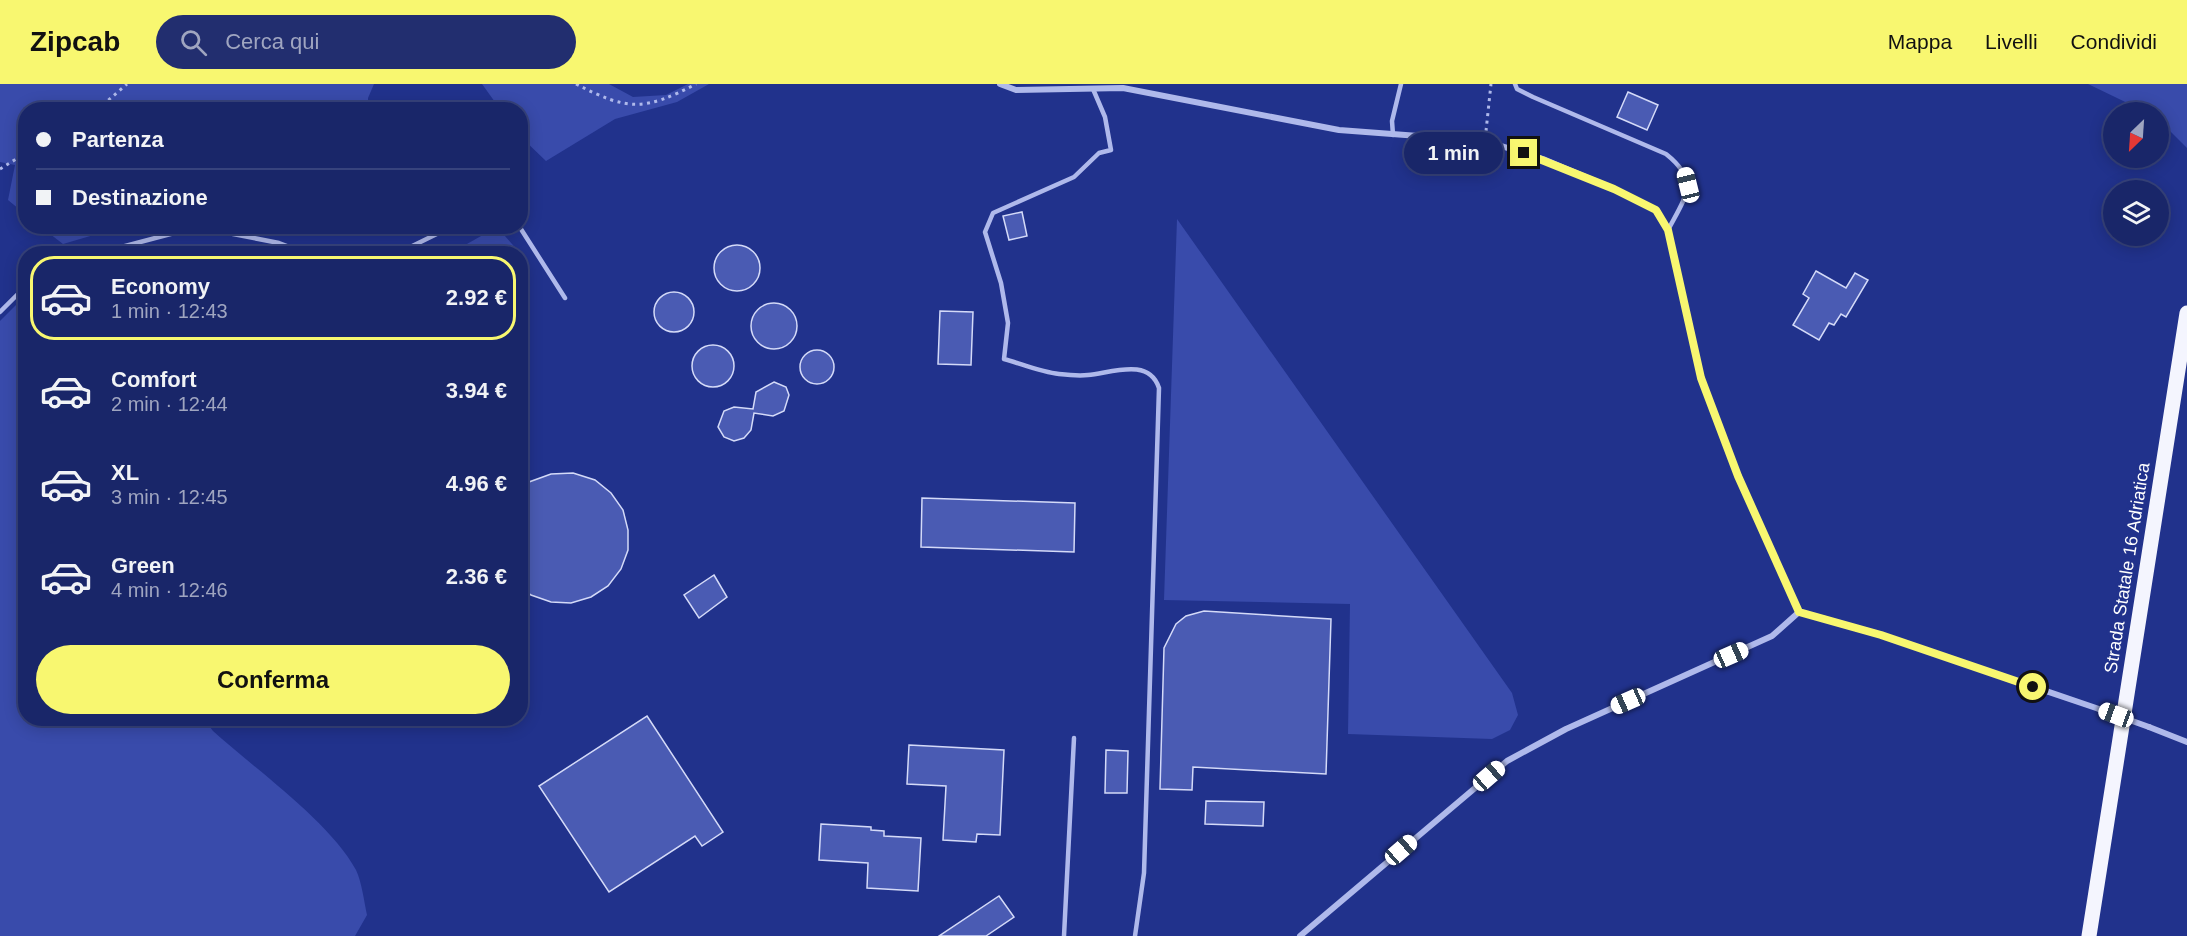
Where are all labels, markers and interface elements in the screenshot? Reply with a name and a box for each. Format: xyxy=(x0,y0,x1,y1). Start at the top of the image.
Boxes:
search box xyxy=(156,15,576,69)
text: Zipcab xyxy=(30,26,120,57)
icon: search xyxy=(177,26,210,59)
text: Cerca qui xyxy=(225,29,319,54)
text: Mappa xyxy=(1888,30,1952,53)
text: Livelli xyxy=(1985,30,2038,53)
text: Condividi xyxy=(2071,30,2157,53)
north arrow xyxy=(2103,102,2169,168)
map controls xyxy=(2103,102,2169,246)
text: Partenza xyxy=(72,127,164,152)
callout: 1 min xyxy=(1404,132,1503,174)
route end xyxy=(1510,139,1537,166)
text: 1 min xyxy=(1427,142,1480,164)
car xyxy=(1675,165,1701,205)
button: layers xyxy=(2103,180,2169,246)
text: Destinazione xyxy=(72,185,208,210)
icon: car xyxy=(39,271,93,325)
text: Economy xyxy=(111,274,210,299)
text: 2.92 € xyxy=(446,285,507,310)
text: 1 min · 12:43 xyxy=(111,300,228,322)
icon: car xyxy=(39,364,93,418)
text: Comfort xyxy=(111,367,197,392)
text: 3.94 € xyxy=(446,378,507,403)
text: 2 min · 12:44 xyxy=(111,393,228,415)
icon: car xyxy=(39,457,93,511)
text: XL xyxy=(111,460,139,485)
street label: Strada Statale 16 Adriatica xyxy=(2100,460,2154,675)
text: 4.96 € xyxy=(446,471,507,496)
text: 3 min · 12:45 xyxy=(111,486,228,508)
icon: car xyxy=(39,550,93,604)
text: Green xyxy=(111,553,175,578)
text: 2.36 € xyxy=(446,564,507,589)
text: 4 min · 12:46 xyxy=(111,579,228,601)
car xyxy=(1711,639,1751,671)
button: Conferma xyxy=(36,645,510,714)
route start xyxy=(2019,673,2046,700)
car xyxy=(1608,685,1648,717)
car xyxy=(2096,700,2136,730)
car xyxy=(1470,757,1508,795)
car xyxy=(1382,831,1420,869)

